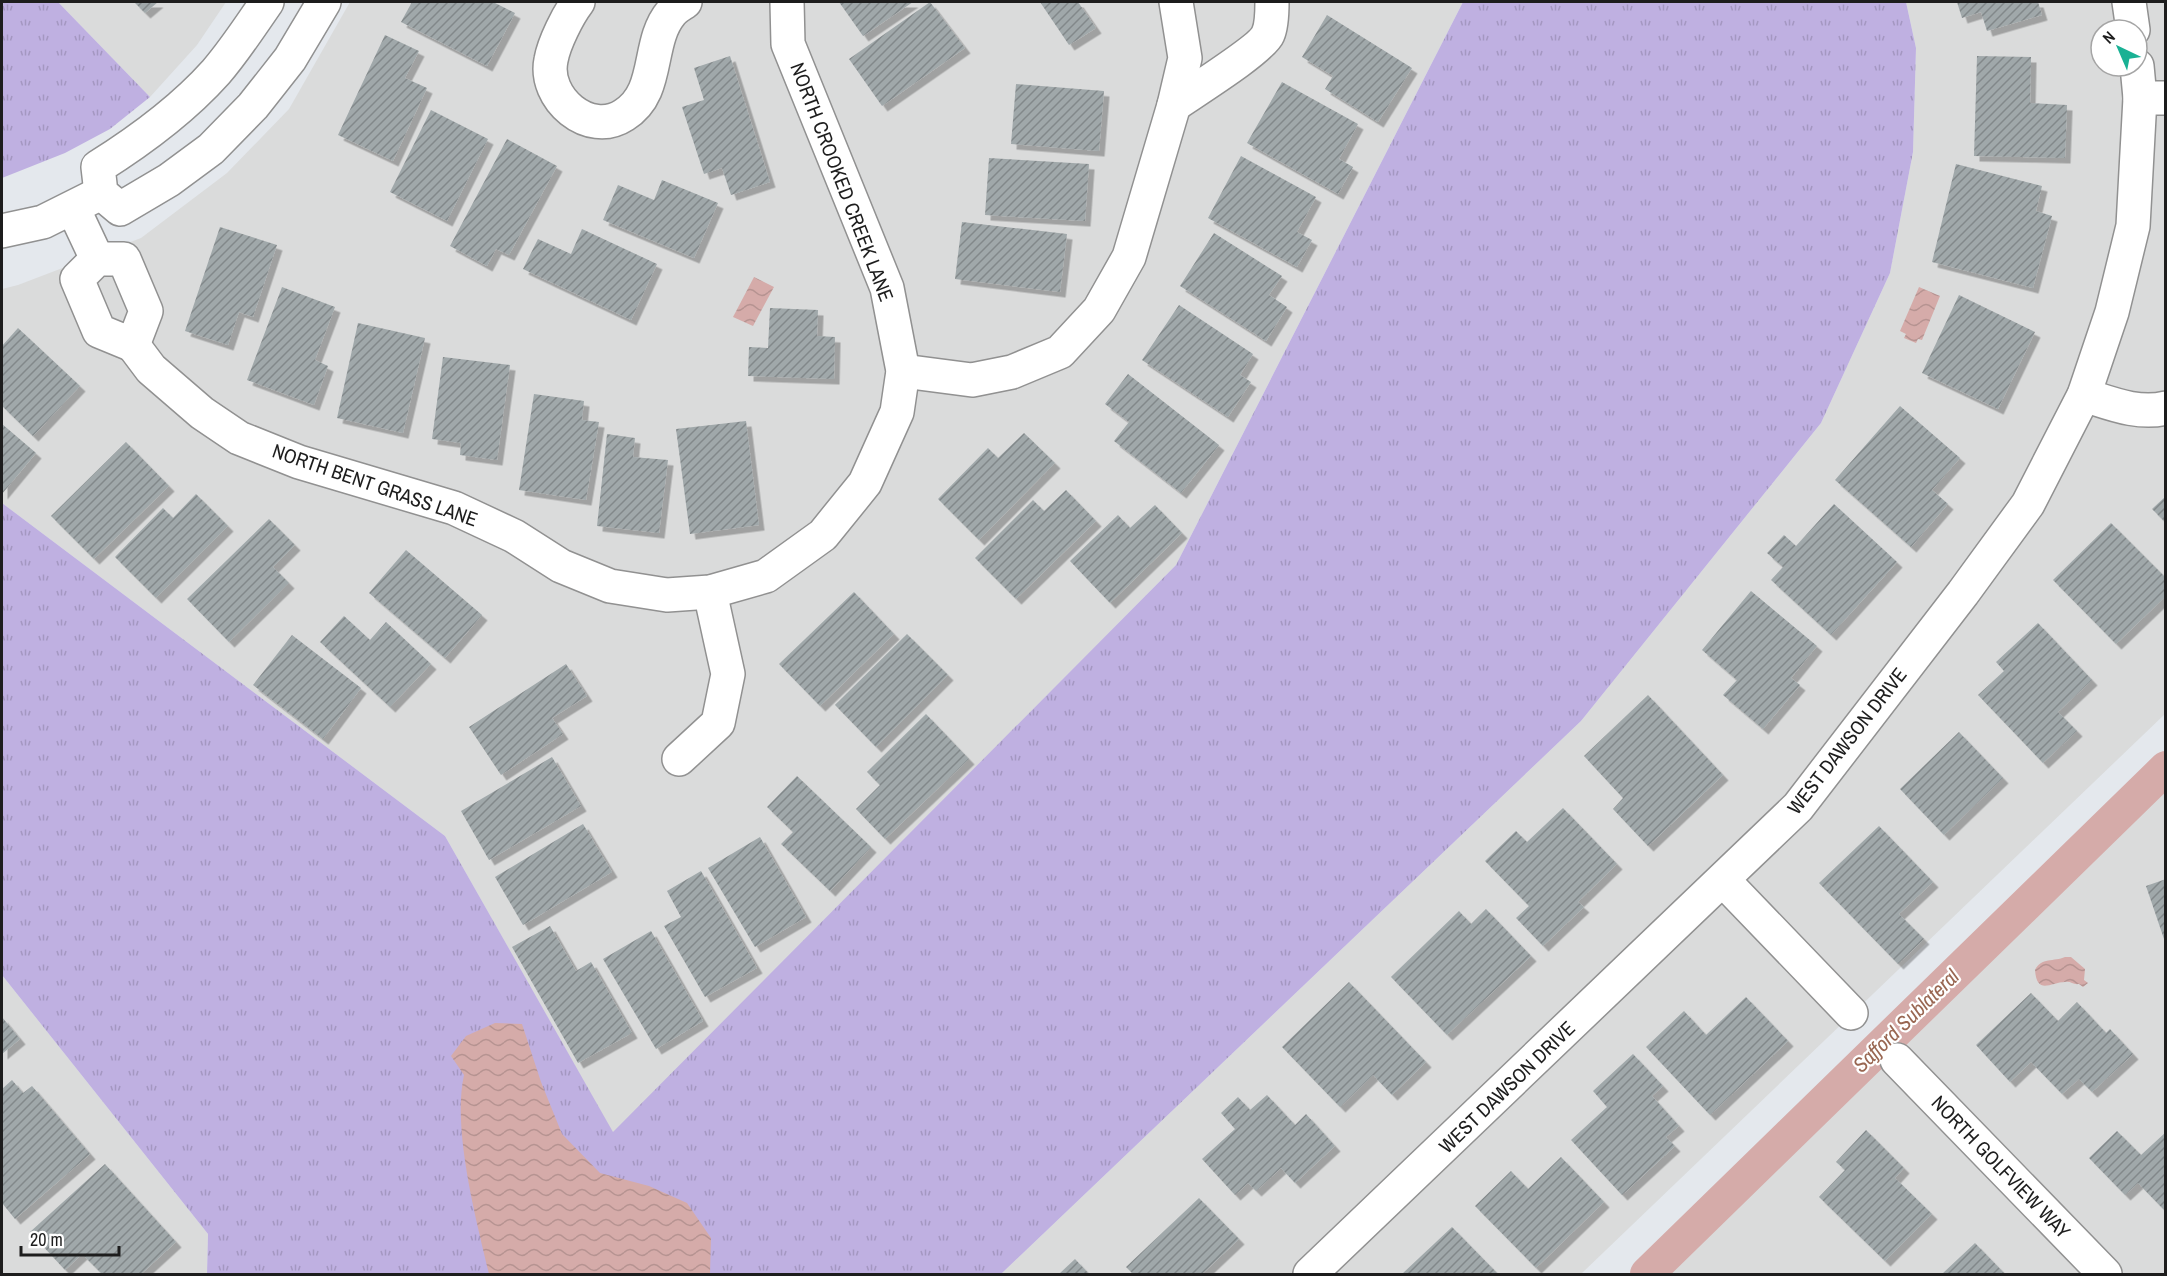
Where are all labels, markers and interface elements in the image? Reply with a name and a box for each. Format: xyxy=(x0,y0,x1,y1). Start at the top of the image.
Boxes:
north arrow xyxy=(2089,18,2149,78)
text: N xyxy=(2098,26,2120,48)
street label: NORTH CROOKED CREEK LANE xyxy=(784,58,901,305)
street label: NORTH BENT GRASS LANE xyxy=(269,437,481,532)
street label: WEST DAWSON DRIVE xyxy=(1781,662,1913,820)
water label: Safford Sublateral xyxy=(1846,962,1966,1079)
street label: WEST DAWSON DRIVE xyxy=(1433,1015,1581,1159)
street label: NORTH GOLFVIEW WAY xyxy=(1926,1089,2077,1244)
scale bar xyxy=(21,1219,118,1257)
text: 20 m xyxy=(30,1227,63,1252)

